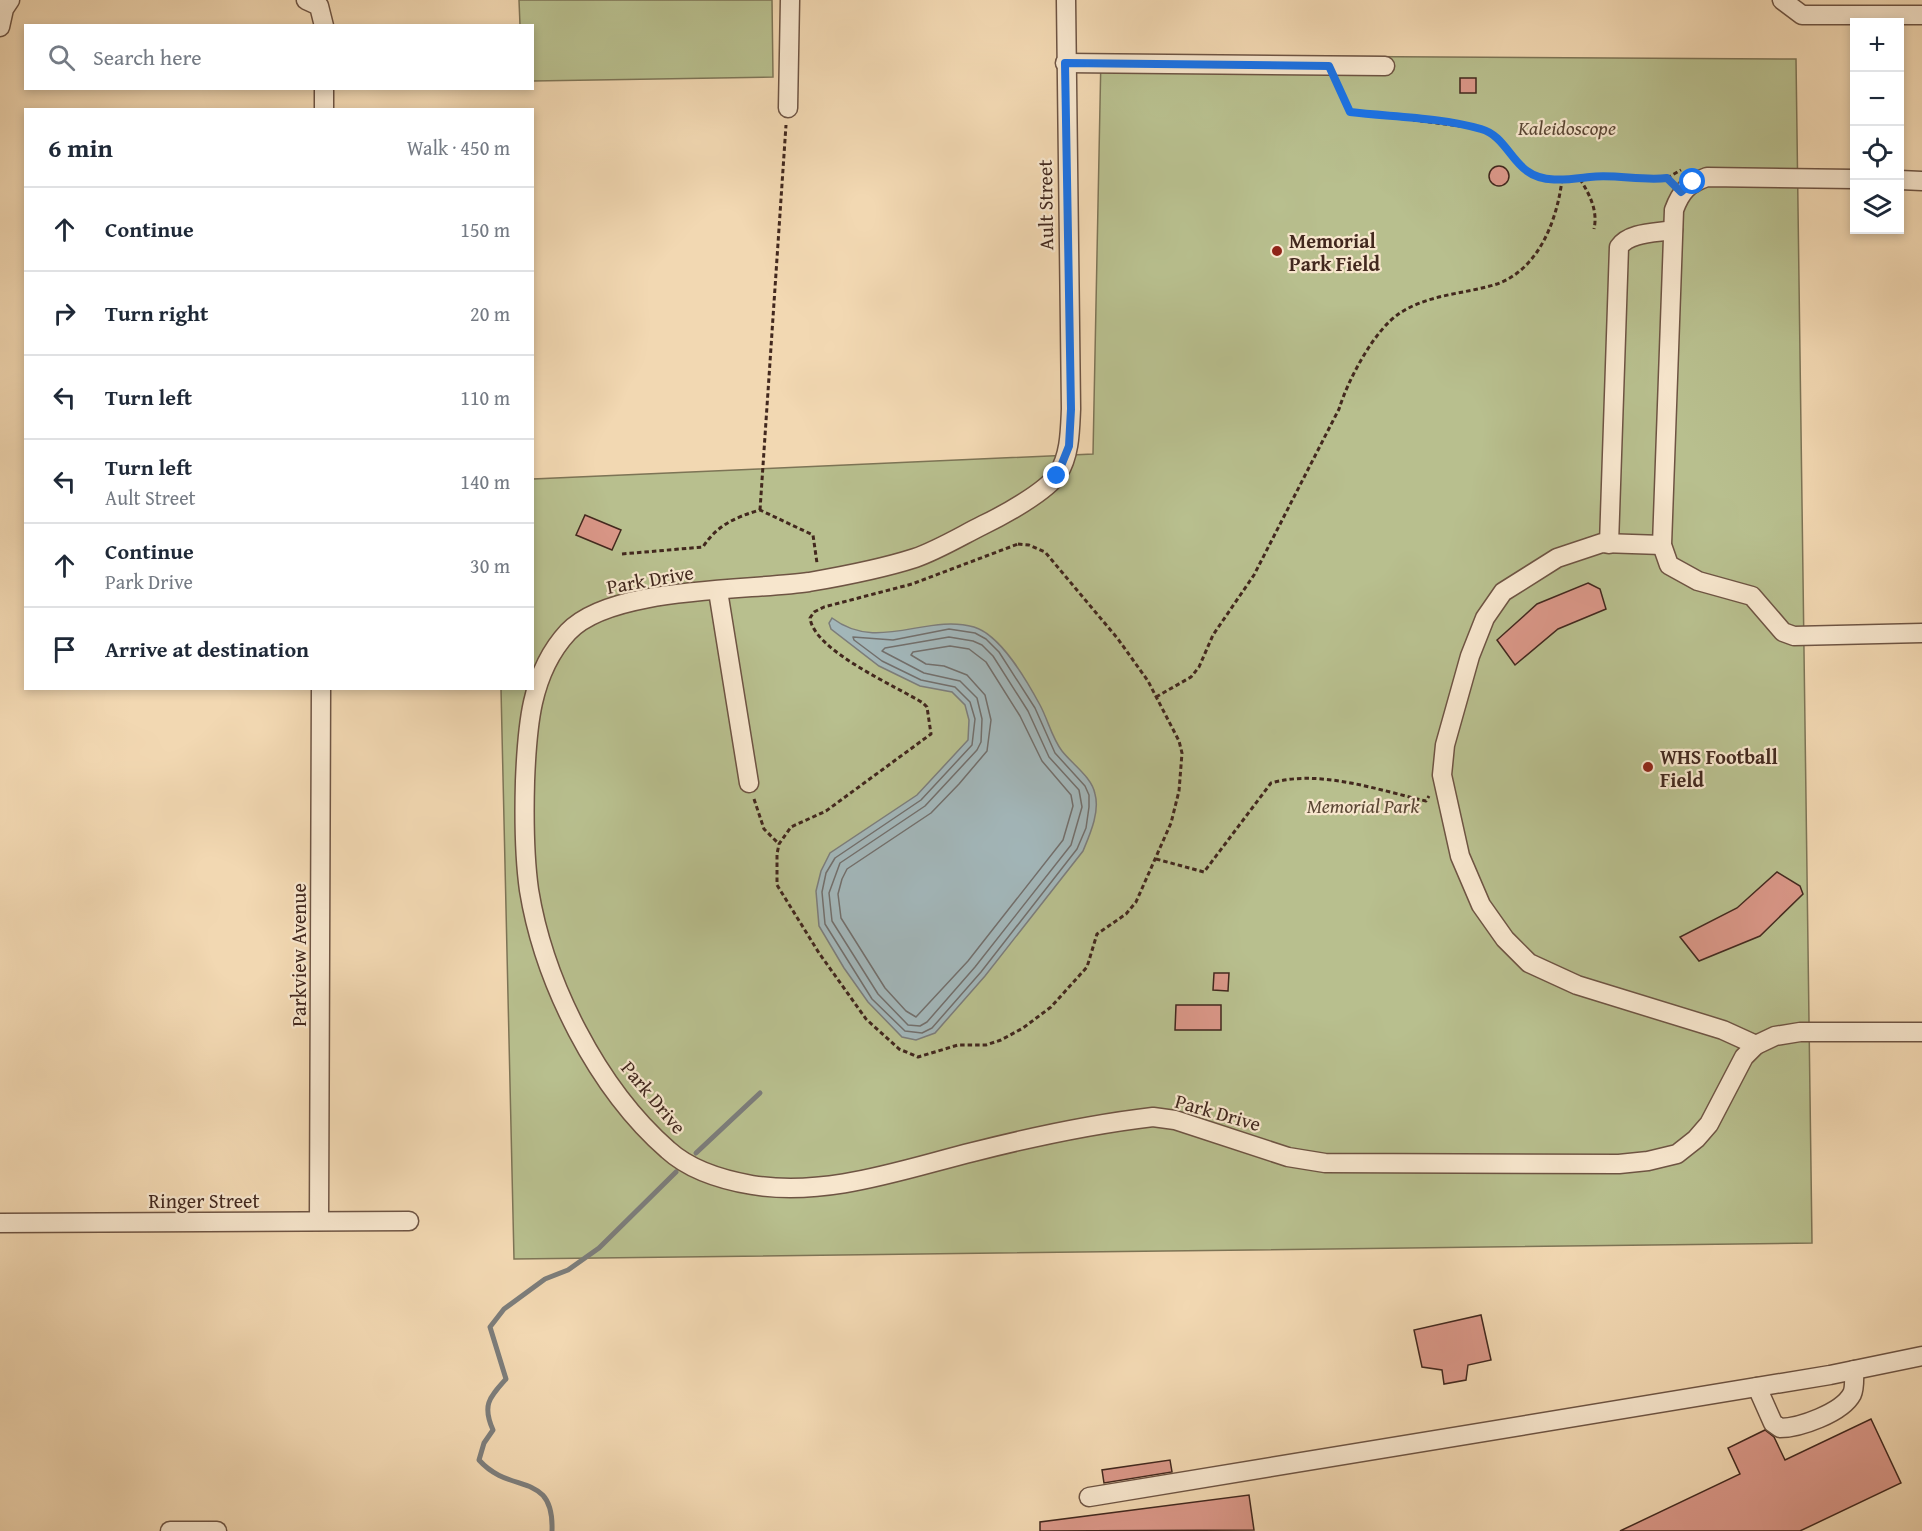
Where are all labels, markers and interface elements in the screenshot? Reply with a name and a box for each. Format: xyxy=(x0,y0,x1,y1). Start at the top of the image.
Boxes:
map controls xyxy=(1850,18,1904,234)
button: + xyxy=(1850,18,1904,72)
search box xyxy=(24,24,534,90)
icon: search xyxy=(45,41,78,74)
text: Search here xyxy=(93,41,202,73)
button: − xyxy=(1850,72,1904,126)
park label: Kaleidoscope xyxy=(1517,113,1616,142)
button: locate xyxy=(1850,126,1904,180)
text: 6 min xyxy=(48,128,113,167)
text: Walk · 450 m xyxy=(407,133,510,162)
street label: Ault Street xyxy=(1030,159,1060,251)
route start xyxy=(1679,168,1705,194)
button: layers xyxy=(1850,180,1904,234)
icon: ahead xyxy=(48,213,81,246)
text: Continue xyxy=(105,213,194,245)
text: 150 m xyxy=(460,215,510,244)
place label: Memorial Park Field xyxy=(1289,226,1380,278)
marker: Memorial Park Field xyxy=(1270,244,1284,258)
icon: right xyxy=(48,297,81,330)
text: Turn right xyxy=(105,297,208,329)
text: 20 m xyxy=(470,299,510,328)
icon: left xyxy=(48,381,81,414)
text: Turn left xyxy=(105,381,192,413)
text: 110 m xyxy=(460,383,510,412)
text: Turn left xyxy=(105,451,192,483)
route end xyxy=(1043,462,1069,488)
icon: left xyxy=(48,465,81,498)
text: 140 m xyxy=(460,467,510,496)
text: Ault Street xyxy=(105,483,196,512)
text: Continue xyxy=(105,535,194,567)
icon: ahead xyxy=(48,549,81,582)
text: 30 m xyxy=(470,551,510,580)
street label: Park Drive xyxy=(604,557,696,601)
text: Park Drive xyxy=(105,567,193,596)
icon: arrive xyxy=(48,633,81,666)
text: Arrive at destination xyxy=(105,633,309,665)
place label: WHS Football Field xyxy=(1660,742,1778,794)
marker: WHS Football Field xyxy=(1641,760,1655,774)
park label: Memorial Park xyxy=(1307,791,1420,820)
street label: Parkview Avenue xyxy=(284,883,313,1027)
street label: Park Drive xyxy=(615,1054,693,1140)
street label: Park Drive xyxy=(1172,1086,1264,1138)
street label: Ringer Street xyxy=(149,1186,259,1215)

